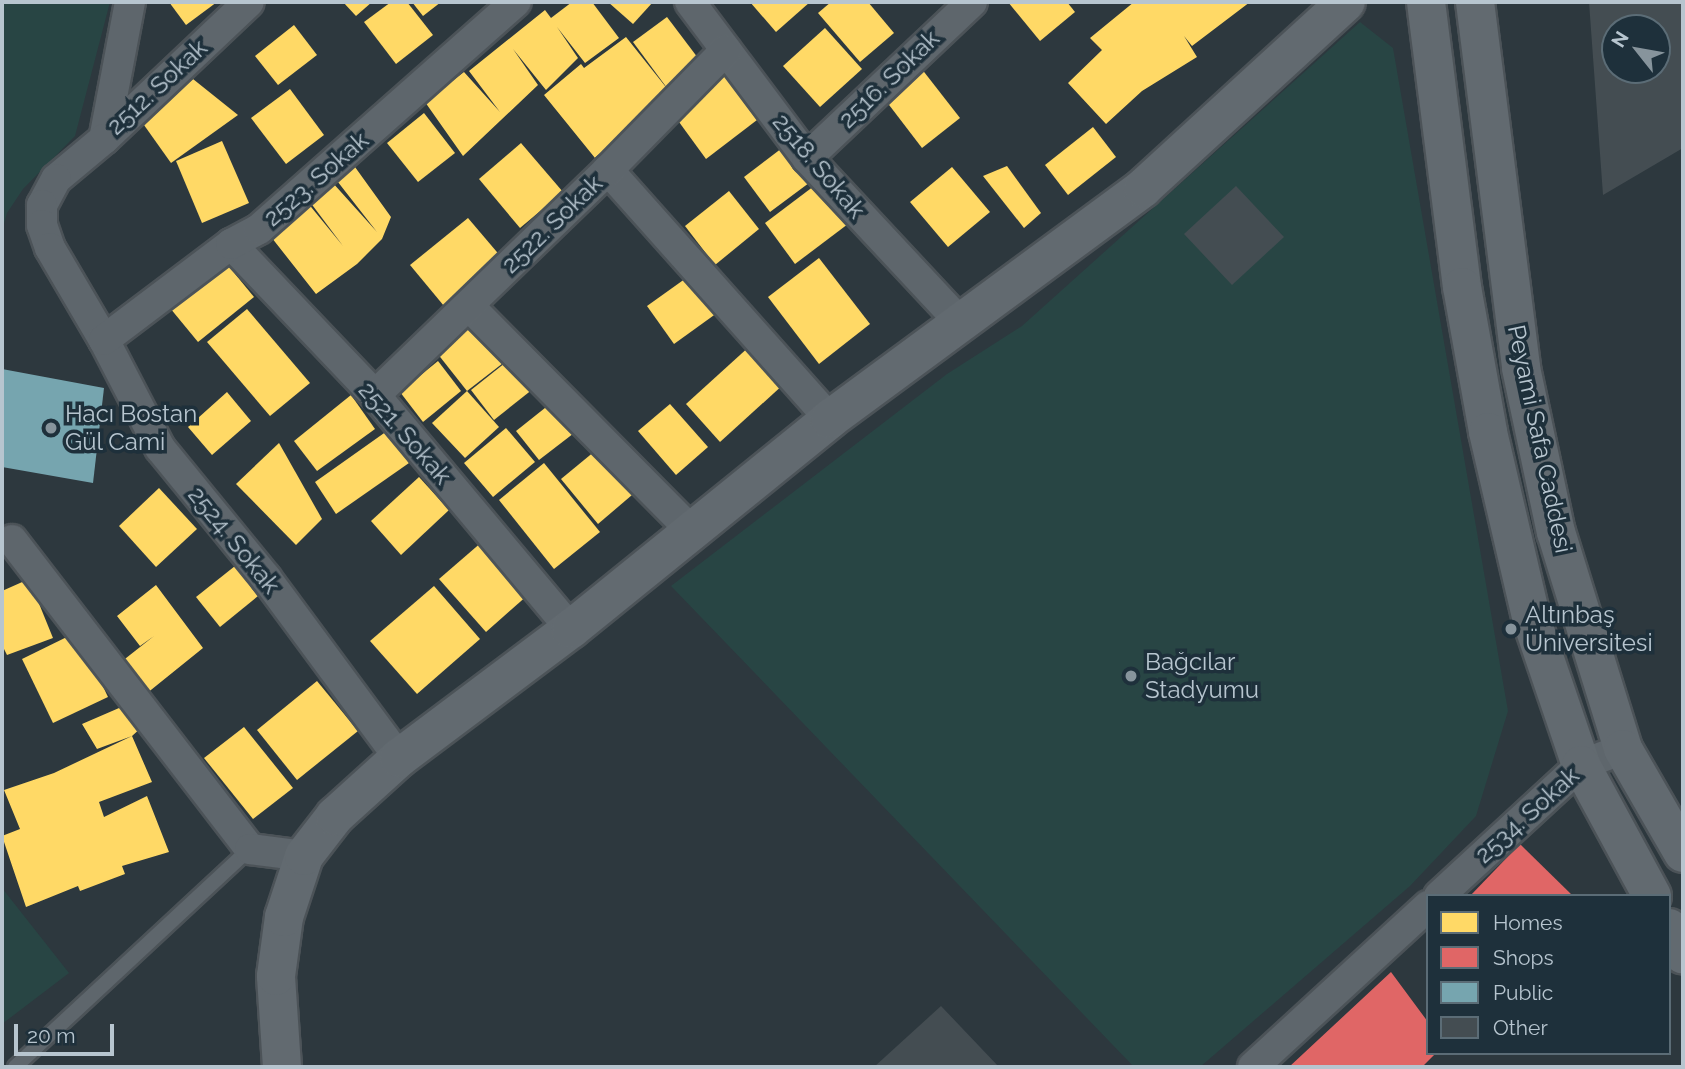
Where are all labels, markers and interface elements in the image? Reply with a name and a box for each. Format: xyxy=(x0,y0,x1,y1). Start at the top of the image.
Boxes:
north arrow xyxy=(1601,14,1671,84)
street label: 2516. Sokak xyxy=(833,24,945,134)
text: N xyxy=(1607,27,1633,51)
street label: 2512. Sokak xyxy=(101,33,213,141)
street label: 2518. Sokak xyxy=(767,108,871,224)
street label: 2523. Sokak xyxy=(258,126,374,232)
street label: 2522. Sokak xyxy=(496,169,608,279)
street label: Peyami Safa Caddesi xyxy=(1502,322,1578,556)
street label: 2521. Sokak xyxy=(353,376,457,490)
place label: Hacı Bostan Gül Cami xyxy=(65,400,197,456)
marker: Hacı Bostan Gül Cami xyxy=(43,420,59,436)
street label: 2524. Sokak xyxy=(182,481,286,599)
place label: Altınbaş Üniversitesi xyxy=(1525,601,1653,657)
marker: Altınbaş Üniversitesi xyxy=(1503,621,1519,637)
place label: Bağcılar Stadyumu xyxy=(1145,648,1259,704)
marker: Bağcılar Stadyumu xyxy=(1123,668,1139,684)
street label: 2534. Sokak xyxy=(1469,761,1585,869)
legend xyxy=(1426,894,1671,1055)
text: Homes xyxy=(1493,910,1563,935)
text: Shops xyxy=(1493,945,1554,970)
text: Public xyxy=(1493,980,1553,1005)
scale bar xyxy=(18,1010,117,1054)
text: Other xyxy=(1493,1015,1548,1040)
text: 20 m xyxy=(27,1023,75,1048)

